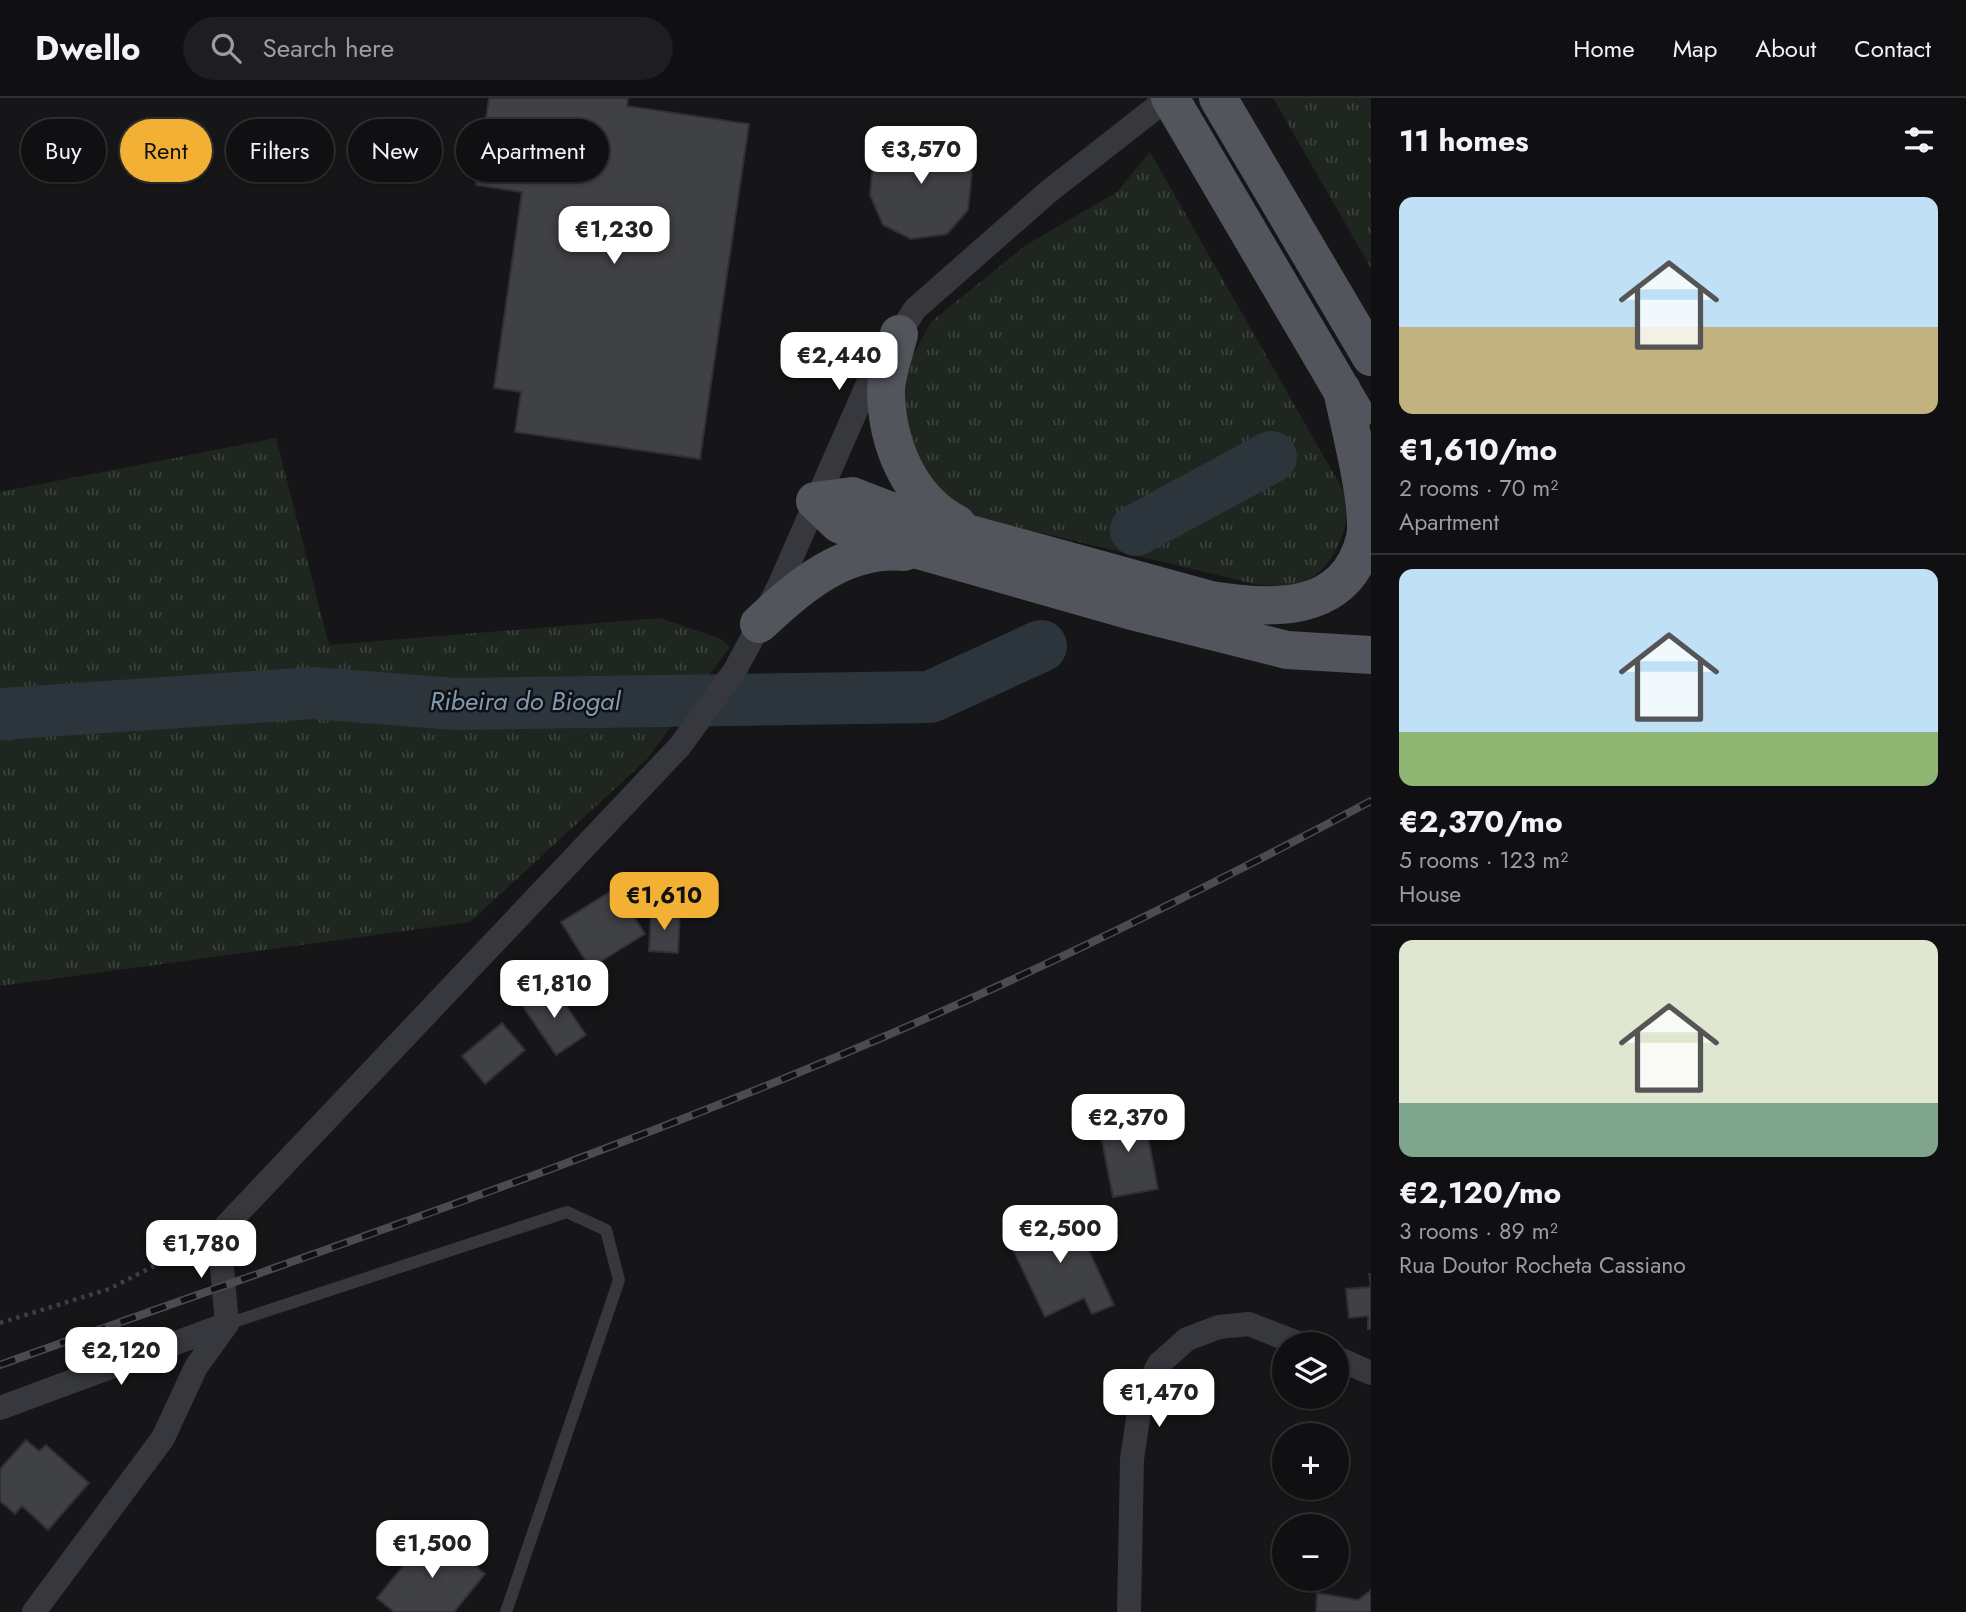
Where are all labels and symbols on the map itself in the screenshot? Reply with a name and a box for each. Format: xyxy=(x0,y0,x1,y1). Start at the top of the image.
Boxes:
pin: €3,570 xyxy=(864,126,978,186)
pin: €1,230 xyxy=(557,206,671,266)
pin: €2,440 xyxy=(782,332,896,392)
water label: Ribeira do Biogal xyxy=(430,682,621,720)
pin: €1,610 xyxy=(607,872,721,932)
pin: €1,810 xyxy=(497,960,611,1020)
pin: €2,370 xyxy=(1071,1094,1185,1154)
pin: €2,500 xyxy=(1003,1206,1117,1265)
pin: €1,780 xyxy=(144,1220,258,1280)
pin: €2,120 xyxy=(64,1328,178,1387)
pin: €1,470 xyxy=(1102,1370,1216,1429)
pin: €1,500 xyxy=(375,1520,489,1580)

